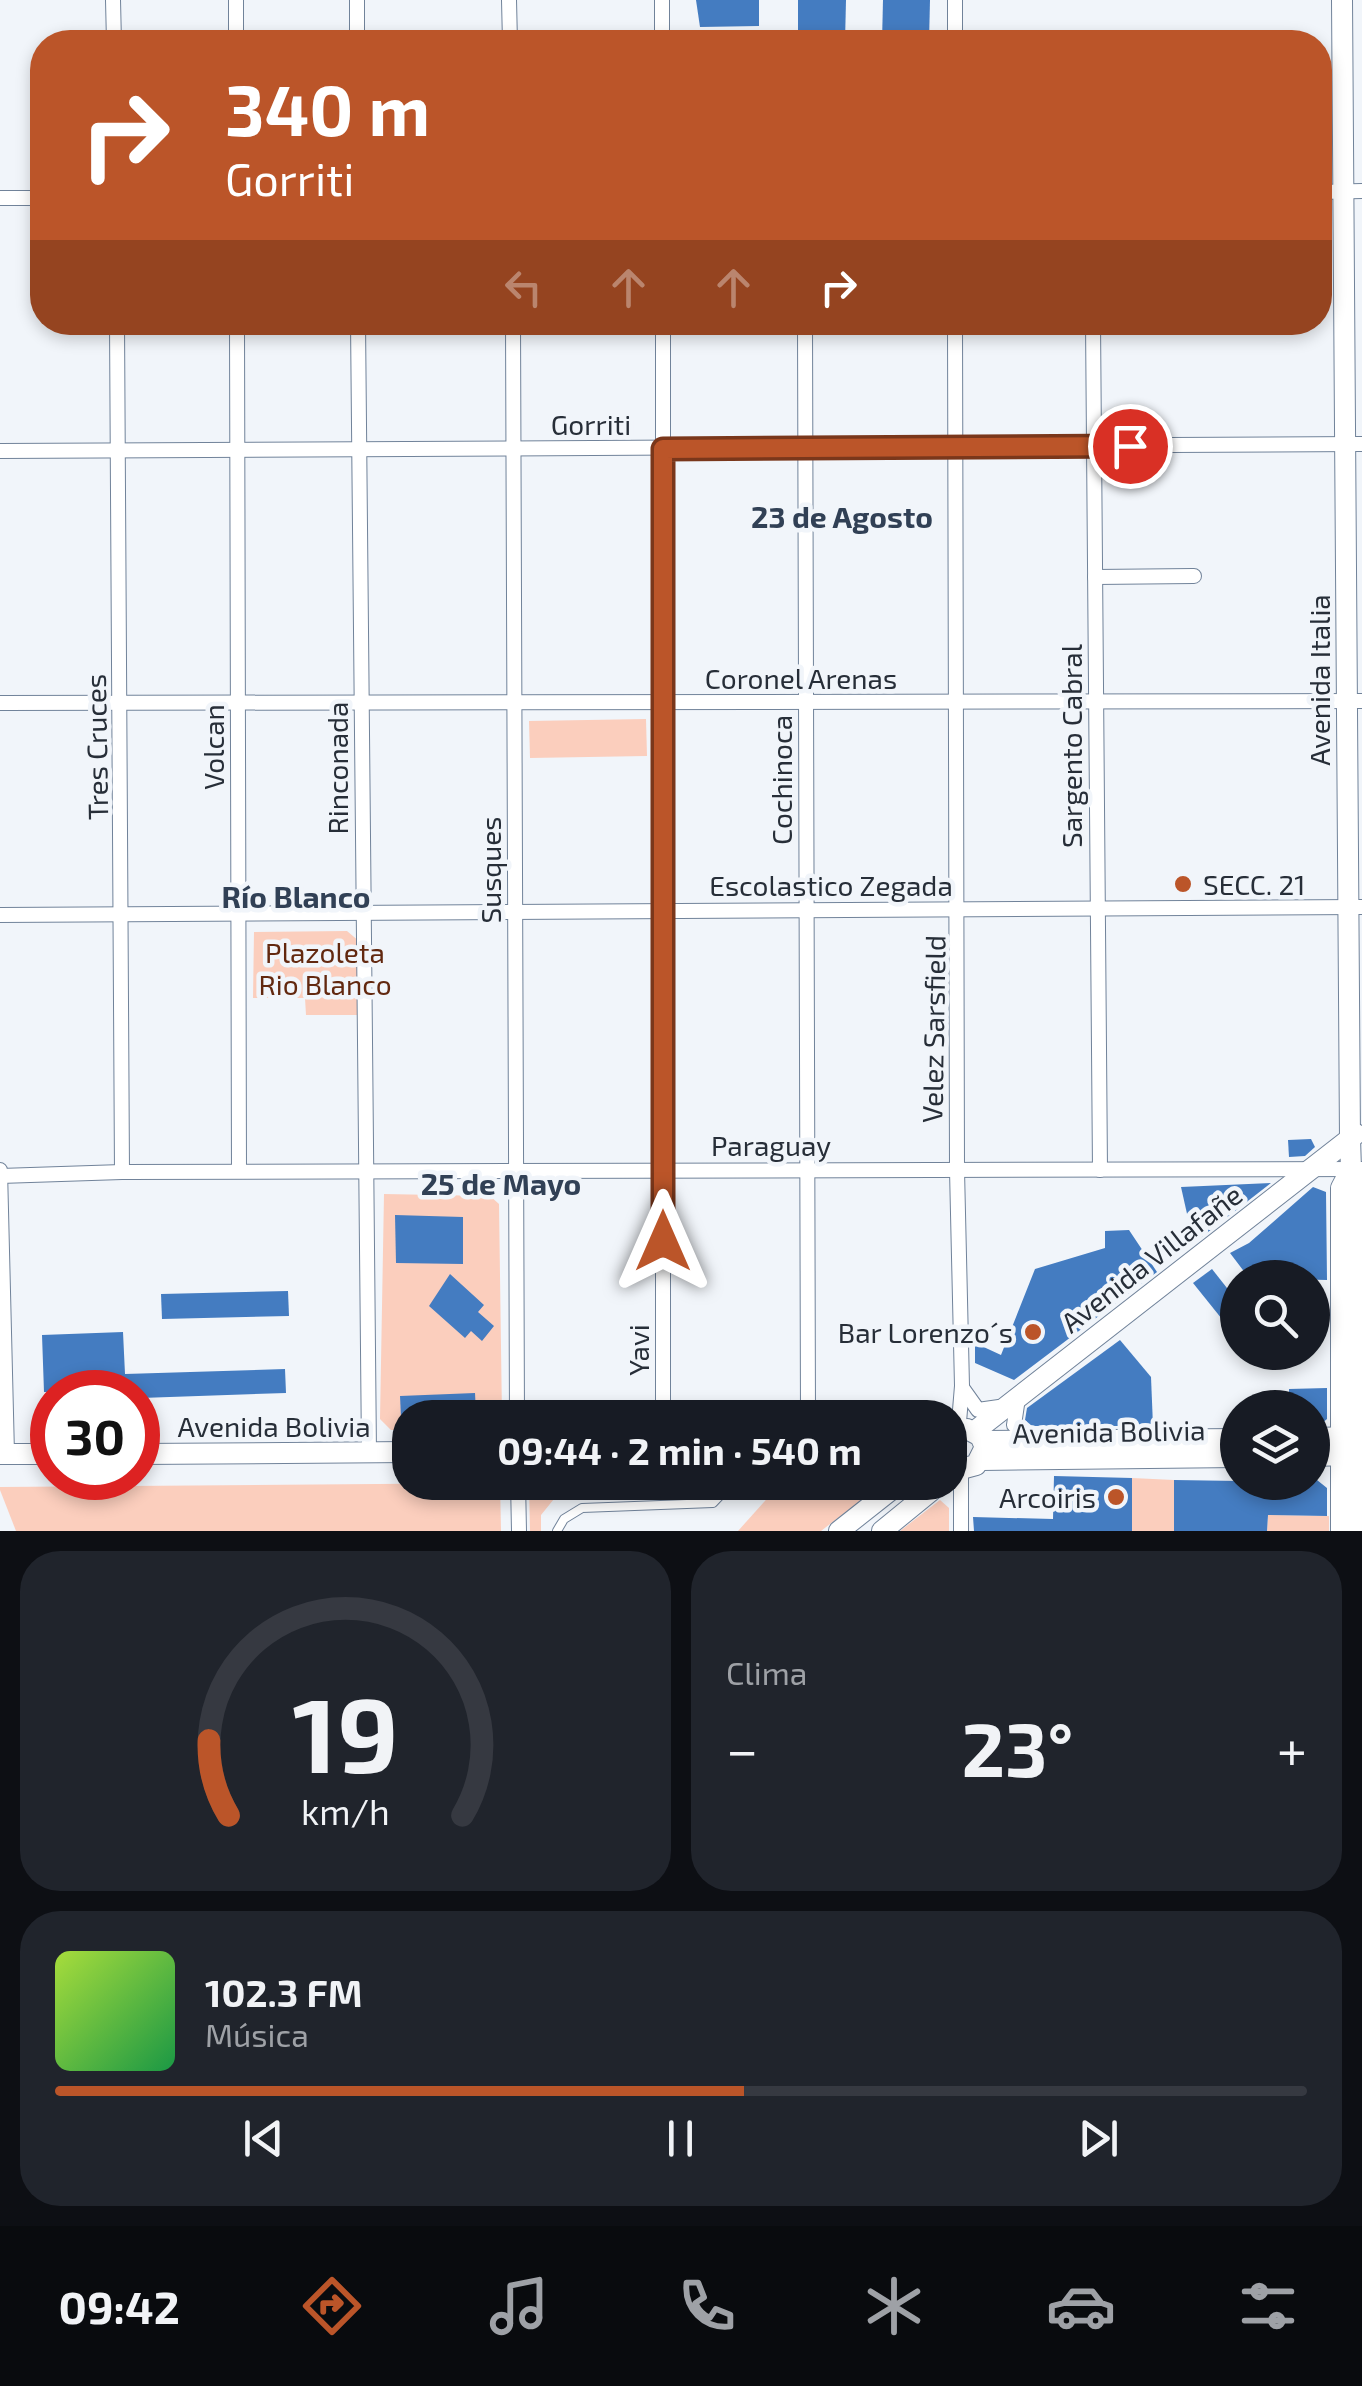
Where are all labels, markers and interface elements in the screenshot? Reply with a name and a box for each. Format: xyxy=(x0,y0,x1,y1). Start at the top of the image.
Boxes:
text: 340 m xyxy=(225,66,430,150)
icon: right xyxy=(60,70,190,200)
text: Gorriti xyxy=(225,151,354,205)
icon: left xyxy=(496,260,551,315)
icon: ahead xyxy=(601,260,656,315)
icon: ahead xyxy=(706,260,761,315)
icon: right xyxy=(811,260,866,315)
pin xyxy=(1088,404,1173,489)
street label: Gorriti xyxy=(551,407,631,441)
icon: arrive xyxy=(1103,419,1158,474)
district label: 23 de Agosto xyxy=(751,498,933,534)
street label: Avenida Italia xyxy=(1302,594,1336,766)
street label: Sargento Cabral xyxy=(1054,643,1088,848)
street label: Coronel Arenas xyxy=(705,661,897,695)
street label: Tres Cruces xyxy=(78,674,114,820)
street label: Rinconada xyxy=(320,702,354,834)
street label: Volcan xyxy=(196,704,230,790)
street label: Cochinoca xyxy=(764,715,798,845)
street label: Susques xyxy=(473,816,507,924)
place label: SECC. 21 xyxy=(1203,867,1305,901)
street label: Escolastico Zegada xyxy=(709,868,953,902)
marker: SECC. 21 xyxy=(1172,873,1194,895)
district label: Río Blanco xyxy=(222,878,370,914)
park label: Plazoleta Rio Blanco xyxy=(258,935,392,1001)
street label: Velez Sarsfield xyxy=(914,935,952,1123)
street label: Paraguay xyxy=(711,1128,831,1162)
district label: 25 de Mayo xyxy=(421,1165,581,1202)
street label: Avenida Villafañe xyxy=(1054,1177,1248,1339)
position arrow xyxy=(611,1189,715,1293)
map controls xyxy=(1220,1260,1330,1500)
button: search xyxy=(1220,1260,1330,1370)
place label: Bar Lorenzo´s xyxy=(838,1315,1013,1349)
marker: Bar Lorenzo´s xyxy=(1022,1321,1044,1343)
street label: Yavi xyxy=(621,1324,655,1376)
speed limit sign: 30 xyxy=(30,1370,160,1500)
button: layers xyxy=(1220,1390,1330,1500)
street label: Avenida Bolivia xyxy=(177,1409,371,1443)
street label: Avenida Bolivia xyxy=(1012,1412,1206,1450)
text: 09:44 · 2 min · 540 m xyxy=(497,1427,862,1473)
place label: Arcoiris xyxy=(999,1480,1096,1514)
marker: Arcoiris xyxy=(1105,1486,1127,1508)
text: Clima xyxy=(726,1653,807,1691)
text: 19 xyxy=(292,1669,399,1794)
text: 23° xyxy=(961,1702,1073,1792)
text: − xyxy=(726,1715,758,1781)
text: + xyxy=(1277,1715,1307,1781)
text: km/h xyxy=(301,1789,390,1832)
text: 102.3 FM xyxy=(205,1969,362,2015)
text: Música xyxy=(205,2015,309,2053)
icon: previous xyxy=(236,2111,291,2166)
icon: pause xyxy=(653,2111,708,2166)
icon: next xyxy=(1071,2111,1126,2166)
icon: directions xyxy=(297,2271,367,2341)
icon: music xyxy=(484,2271,554,2341)
icon: phone xyxy=(672,2271,742,2341)
icon: climate xyxy=(859,2271,929,2341)
icon: car xyxy=(1046,2271,1116,2341)
icon: filters xyxy=(1233,2271,1303,2341)
text: 09:42 xyxy=(59,2279,180,2333)

